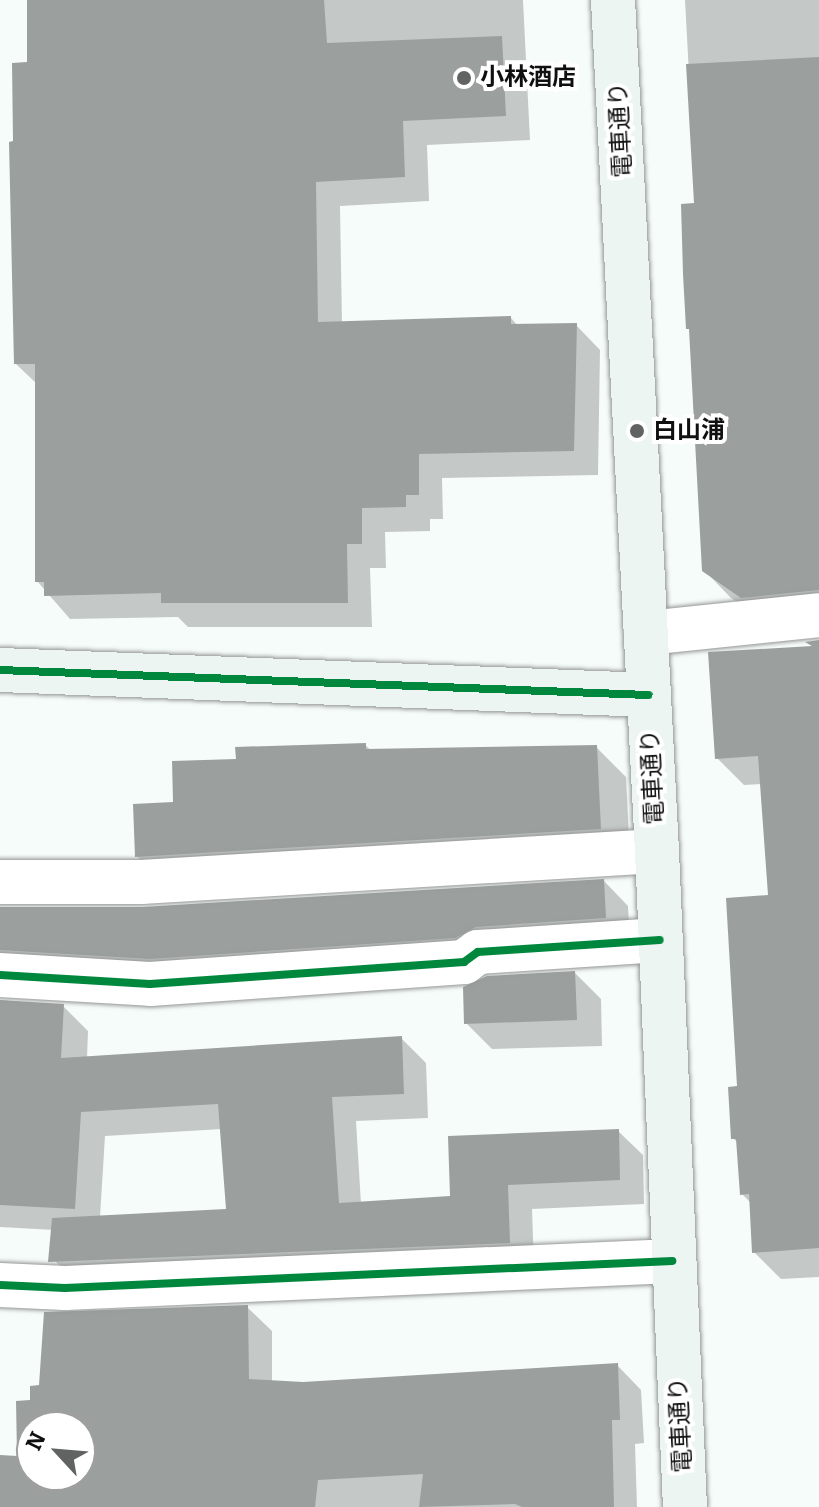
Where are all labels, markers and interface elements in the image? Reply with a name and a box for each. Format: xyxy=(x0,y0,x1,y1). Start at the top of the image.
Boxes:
place label: 小林酒店 xyxy=(480,64,576,92)
marker: 小林酒店 xyxy=(455,69,473,87)
street label: 電車通り xyxy=(604,81,638,179)
place label: 白山浦 xyxy=(653,417,725,445)
marker: 白山浦 xyxy=(628,422,646,440)
street label: 電車通り xyxy=(636,728,670,826)
street label: 電車通り xyxy=(664,1376,698,1474)
north arrow xyxy=(16,1411,96,1491)
text: N xyxy=(20,1428,52,1455)

